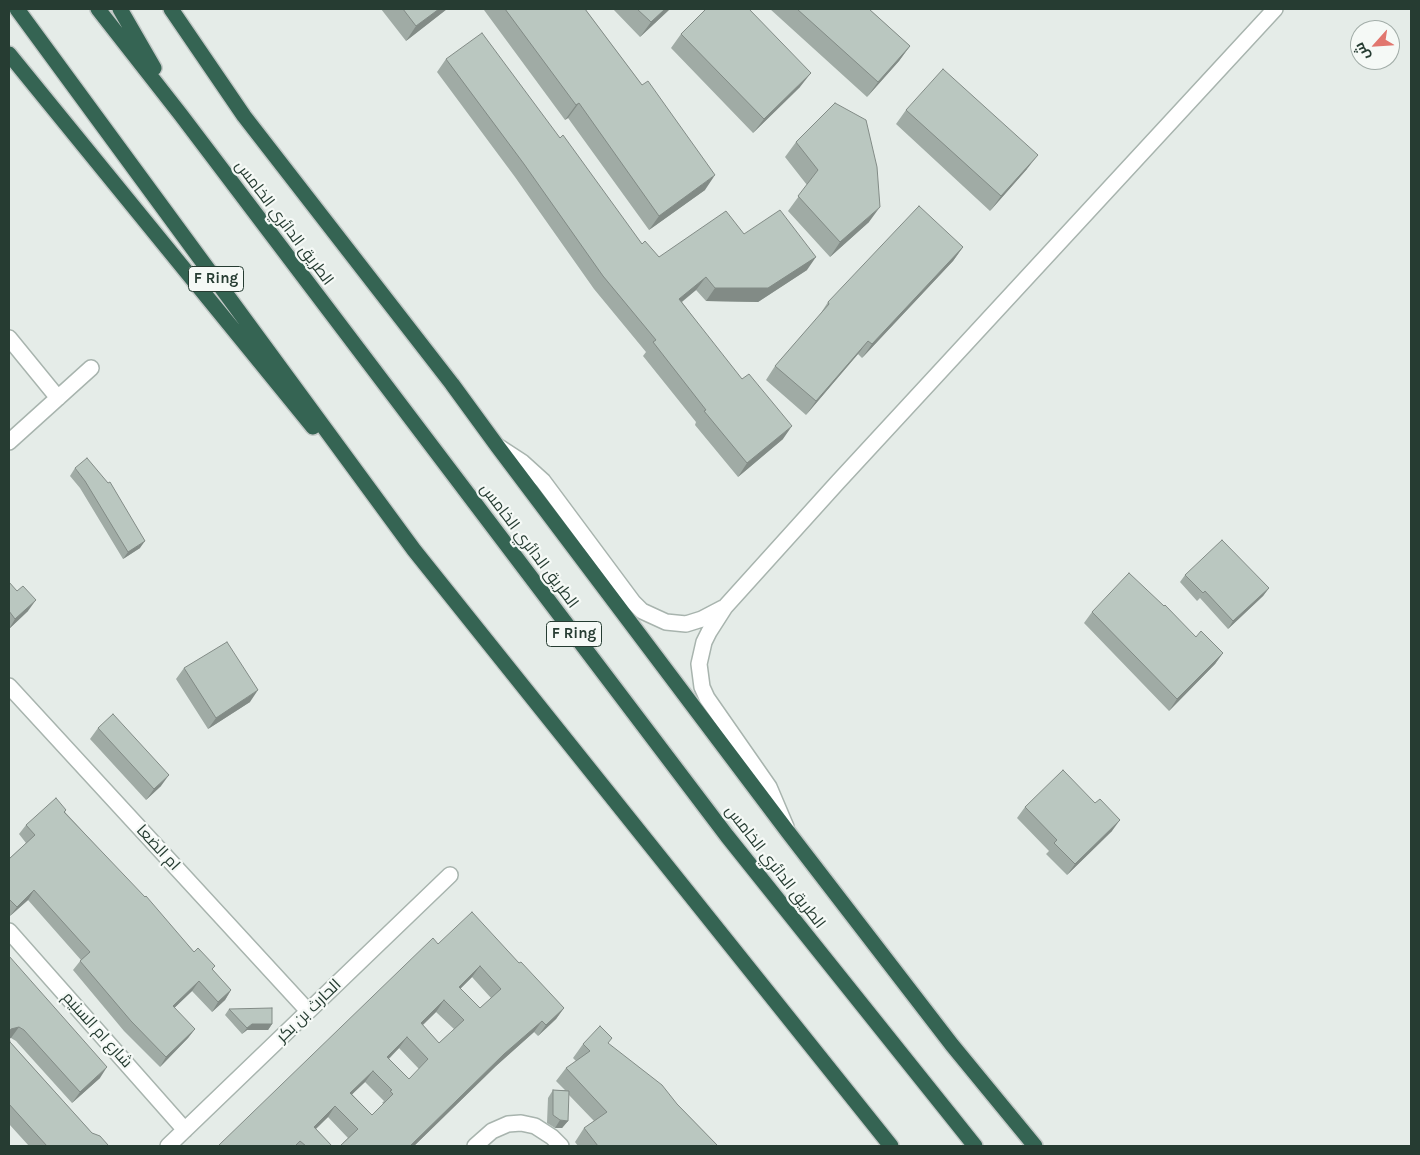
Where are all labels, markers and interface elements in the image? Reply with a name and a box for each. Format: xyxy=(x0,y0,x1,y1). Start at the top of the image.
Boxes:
north arrow xyxy=(1350,20,1400,70)
text: ش xyxy=(1350,40,1374,63)
street label: الطريق الدائري الخامس xyxy=(231,157,337,289)
road number: F Ring xyxy=(188,266,244,292)
street label: الطريق الدائري الخامس xyxy=(476,480,582,612)
road number: F Ring xyxy=(546,622,602,646)
street label: الطريق الدائري الخامس xyxy=(721,802,829,932)
street label: ام الضعا xyxy=(132,821,184,875)
street label: الحارث بن بكر xyxy=(273,975,345,1047)
street label: شارع ام السنيم xyxy=(58,988,136,1072)

